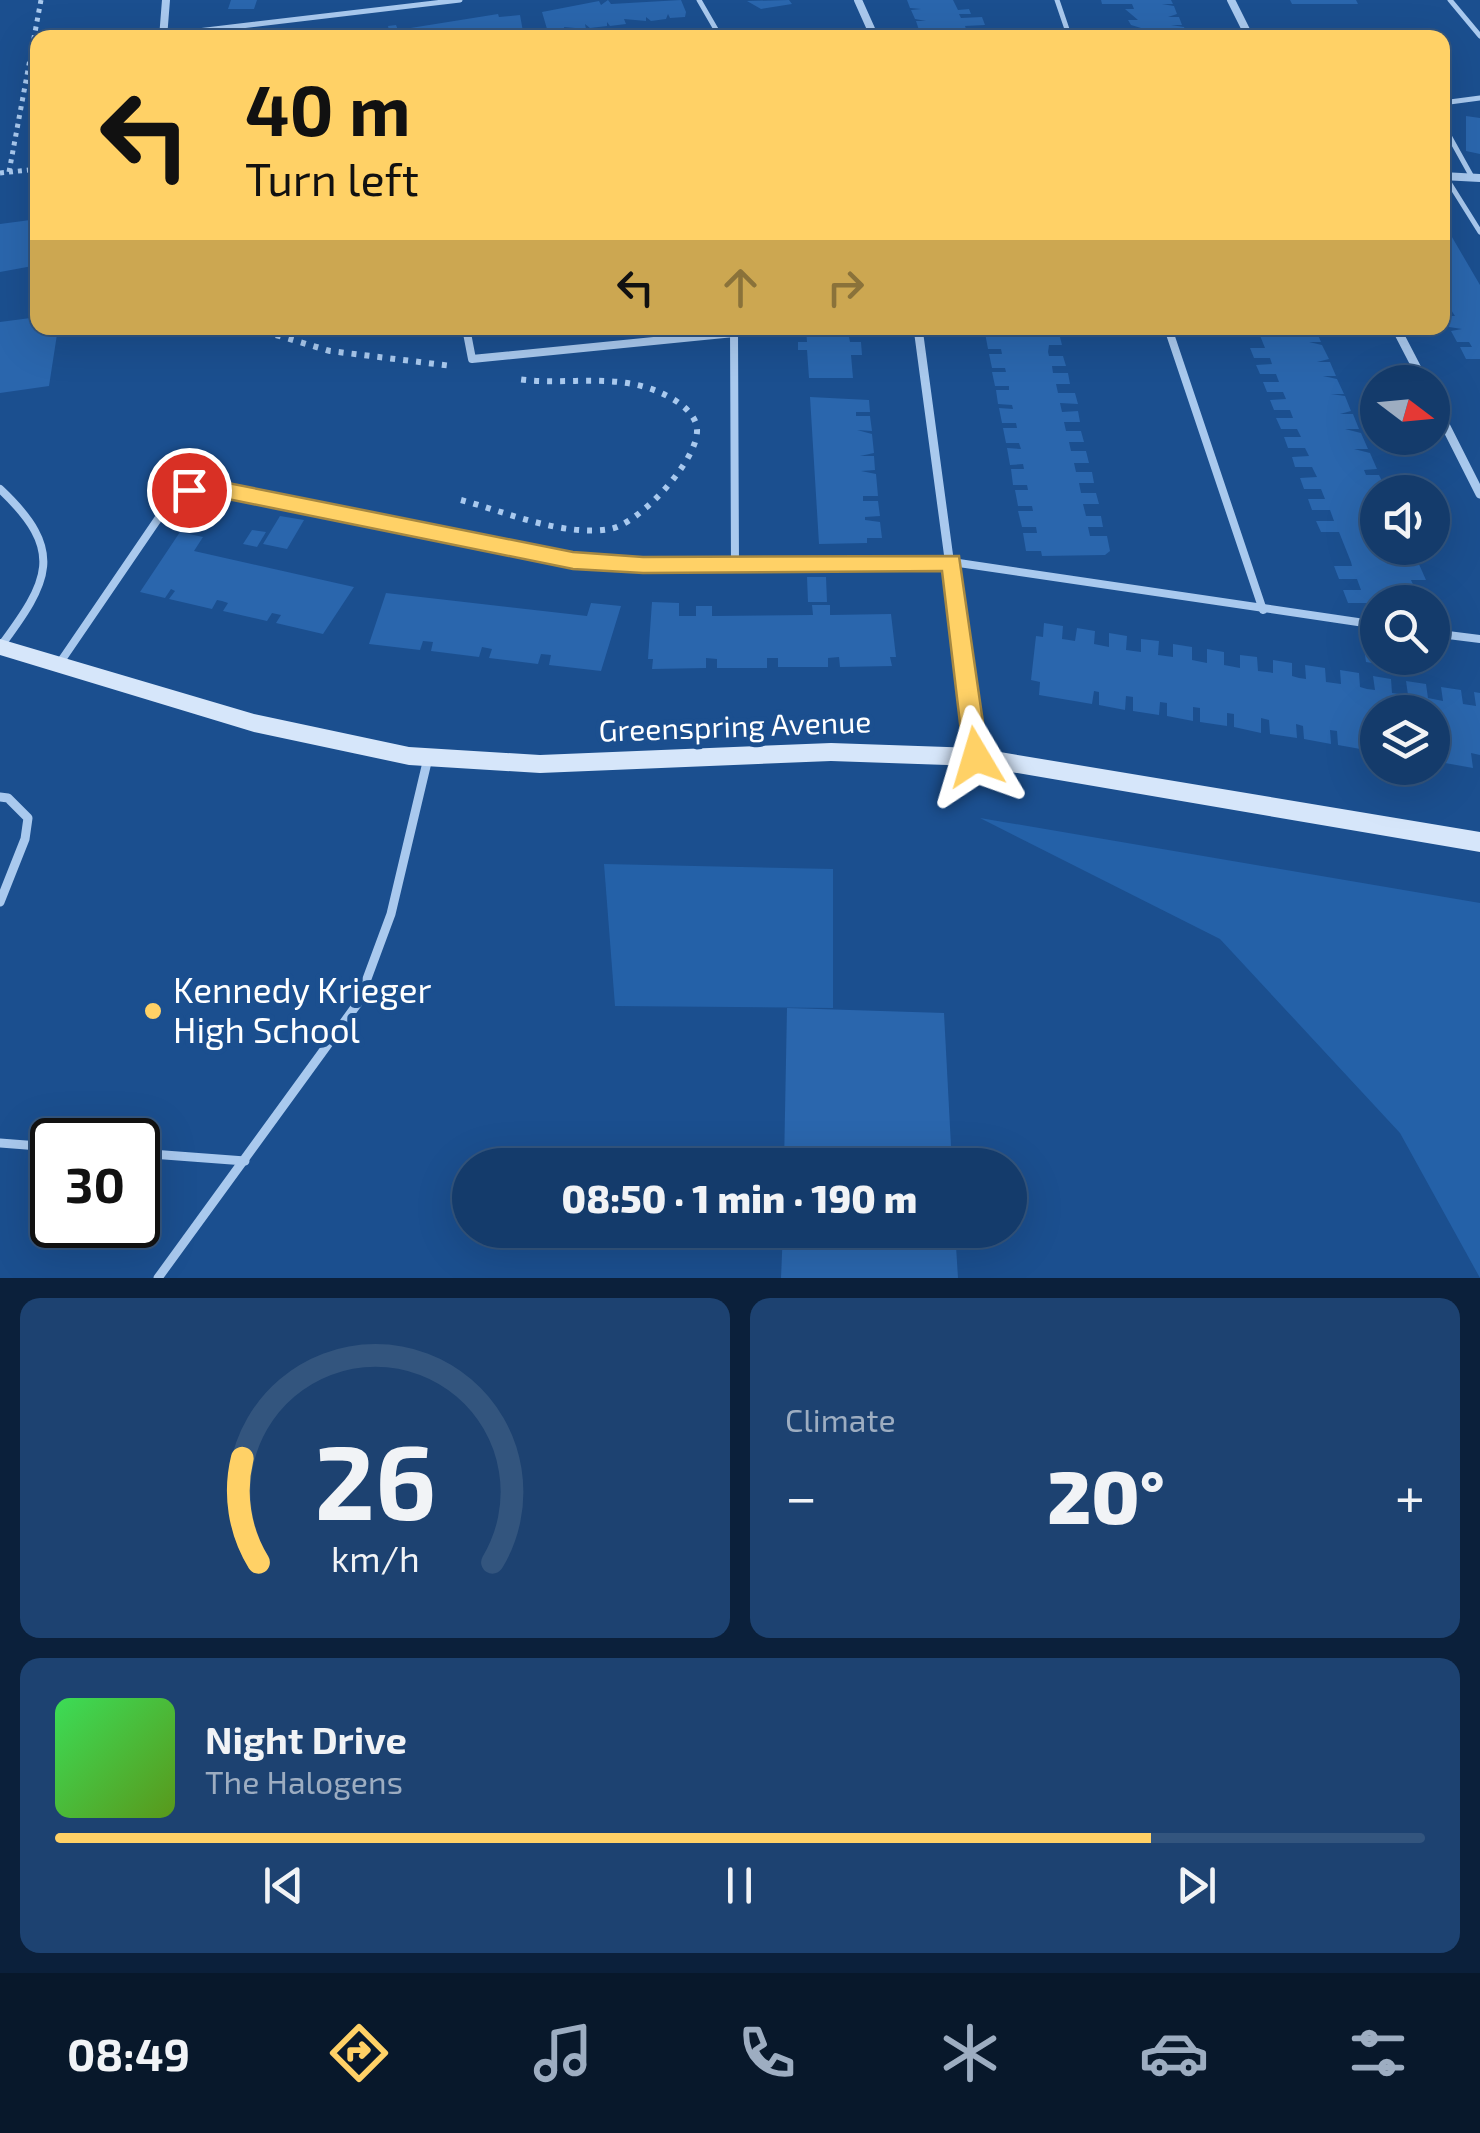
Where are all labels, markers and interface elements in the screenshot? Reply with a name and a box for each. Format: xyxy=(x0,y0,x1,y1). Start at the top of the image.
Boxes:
text: 40 m xyxy=(245,66,411,150)
icon: left xyxy=(80,70,210,200)
text: Turn left xyxy=(245,151,419,205)
icon: left xyxy=(608,260,663,315)
icon: ahead xyxy=(713,260,768,315)
icon: right xyxy=(818,260,873,315)
north arrow xyxy=(1360,365,1450,455)
map controls xyxy=(1360,365,1450,785)
pin xyxy=(147,448,232,533)
icon: arrive xyxy=(162,463,217,518)
button: sound xyxy=(1360,475,1450,565)
button: search xyxy=(1360,585,1450,675)
button: layers xyxy=(1360,695,1450,785)
street label: Greenspring Avenue xyxy=(598,702,872,748)
position arrow xyxy=(924,705,1028,809)
place label: Kennedy Krieger High School xyxy=(173,968,432,1050)
marker: Kennedy Krieger High School xyxy=(142,1000,164,1022)
speed limit sign: 30 xyxy=(30,1118,160,1248)
text: 08:50 · 1 min · 190 m xyxy=(562,1175,917,1221)
text: Climate xyxy=(785,1400,896,1438)
text: 26 xyxy=(314,1416,436,1541)
text: 20° xyxy=(1047,1449,1165,1539)
text: − xyxy=(785,1462,817,1528)
text: + xyxy=(1395,1462,1425,1528)
text: km/h xyxy=(331,1536,419,1579)
text: Night Drive xyxy=(205,1716,407,1762)
text: The Halogens xyxy=(205,1762,403,1800)
icon: previous xyxy=(256,1858,311,1913)
icon: pause xyxy=(712,1858,767,1913)
icon: next xyxy=(1169,1858,1224,1913)
icon: directions xyxy=(324,2018,394,2088)
icon: music xyxy=(528,2018,598,2088)
icon: phone xyxy=(732,2018,802,2088)
icon: climate xyxy=(935,2018,1005,2088)
icon: car xyxy=(1139,2018,1209,2088)
icon: filters xyxy=(1343,2018,1413,2088)
text: 08:49 xyxy=(67,2026,190,2080)

